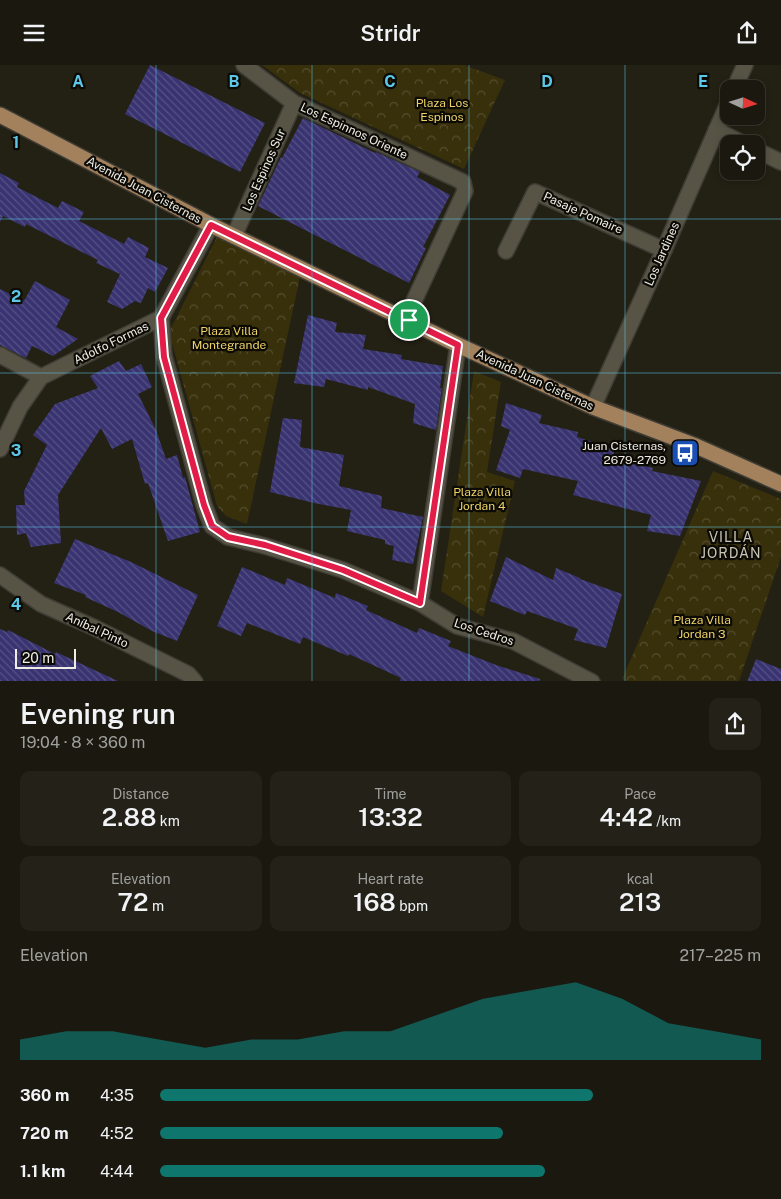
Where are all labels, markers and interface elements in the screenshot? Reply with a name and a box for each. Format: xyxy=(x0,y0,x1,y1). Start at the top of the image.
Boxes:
icon: menu xyxy=(20,19,48,47)
icon: share xyxy=(733,19,761,47)
text: Stridr xyxy=(360,20,421,46)
text: A xyxy=(72,72,84,91)
text: B xyxy=(229,72,240,91)
text: C xyxy=(384,72,396,91)
text: D xyxy=(541,72,553,91)
text: E xyxy=(698,72,708,91)
north arrow xyxy=(720,80,765,125)
map controls xyxy=(720,80,765,180)
park label: Plaza Los Espinos xyxy=(416,96,468,124)
street label: Los Espinnos Oriente xyxy=(298,100,410,162)
street label: Los Espinos Sur xyxy=(240,127,288,213)
text: 1 xyxy=(13,133,19,152)
button: locate xyxy=(720,135,765,180)
street label: Avenida Juan Cisternas xyxy=(84,154,204,226)
street label: Pasaje Pomaire xyxy=(541,189,625,237)
street label: Los Jardines xyxy=(642,220,682,288)
text: 2 xyxy=(11,287,21,306)
pin xyxy=(388,299,430,341)
icon: arrive xyxy=(395,306,423,334)
street label: Adolfo Formas xyxy=(71,319,151,367)
park label: Plaza Villa Montegrande xyxy=(192,324,267,352)
street label: Avenida Juan Cisternas xyxy=(474,347,596,413)
bus stop icon: Juan Cisternas, 2679-2769 xyxy=(670,438,700,468)
place label: Juan Cisternas, 2679-2769 xyxy=(582,439,666,467)
text: 3 xyxy=(11,441,21,460)
park label: Plaza Villa Jordan 4 xyxy=(453,485,511,513)
district label: VILLA JORDÁN xyxy=(701,529,762,561)
text: 4 xyxy=(11,595,22,614)
street label: Aníbal Pinto xyxy=(64,609,131,651)
park label: Plaza Villa Jordan 3 xyxy=(673,613,731,641)
street label: Los Cedros xyxy=(452,616,516,648)
scale bar xyxy=(15,647,76,670)
text: 20 m xyxy=(22,650,54,666)
text: Evening run xyxy=(20,697,176,730)
button: share xyxy=(709,698,761,750)
text: 19:04 · 8 × 360 m xyxy=(20,733,145,752)
text: Distance xyxy=(112,786,169,802)
text: Time xyxy=(375,786,406,802)
text: Pace xyxy=(624,786,656,802)
text: 2.88 xyxy=(102,802,156,832)
text: 13:32 xyxy=(358,802,423,832)
text: 4:42 xyxy=(599,802,653,832)
text: km xyxy=(156,813,180,829)
text: /km xyxy=(653,813,681,829)
text: Elevation xyxy=(111,871,171,887)
text: Heart rate xyxy=(357,871,424,887)
text: kcal xyxy=(627,871,654,887)
text: 72 xyxy=(118,887,149,917)
text: 168 xyxy=(353,887,396,917)
text: 213 xyxy=(619,887,661,917)
text: m xyxy=(149,898,164,914)
text: bpm xyxy=(396,898,428,914)
text: Elevation xyxy=(20,946,88,965)
text: 217–225 m xyxy=(679,946,761,965)
text: 360 m xyxy=(20,1086,69,1105)
text: 4:35 xyxy=(100,1086,134,1105)
text: 720 m xyxy=(20,1124,68,1143)
text: 4:52 xyxy=(100,1124,133,1143)
text: 1.1 km xyxy=(20,1162,65,1181)
text: 4:44 xyxy=(100,1162,134,1181)

